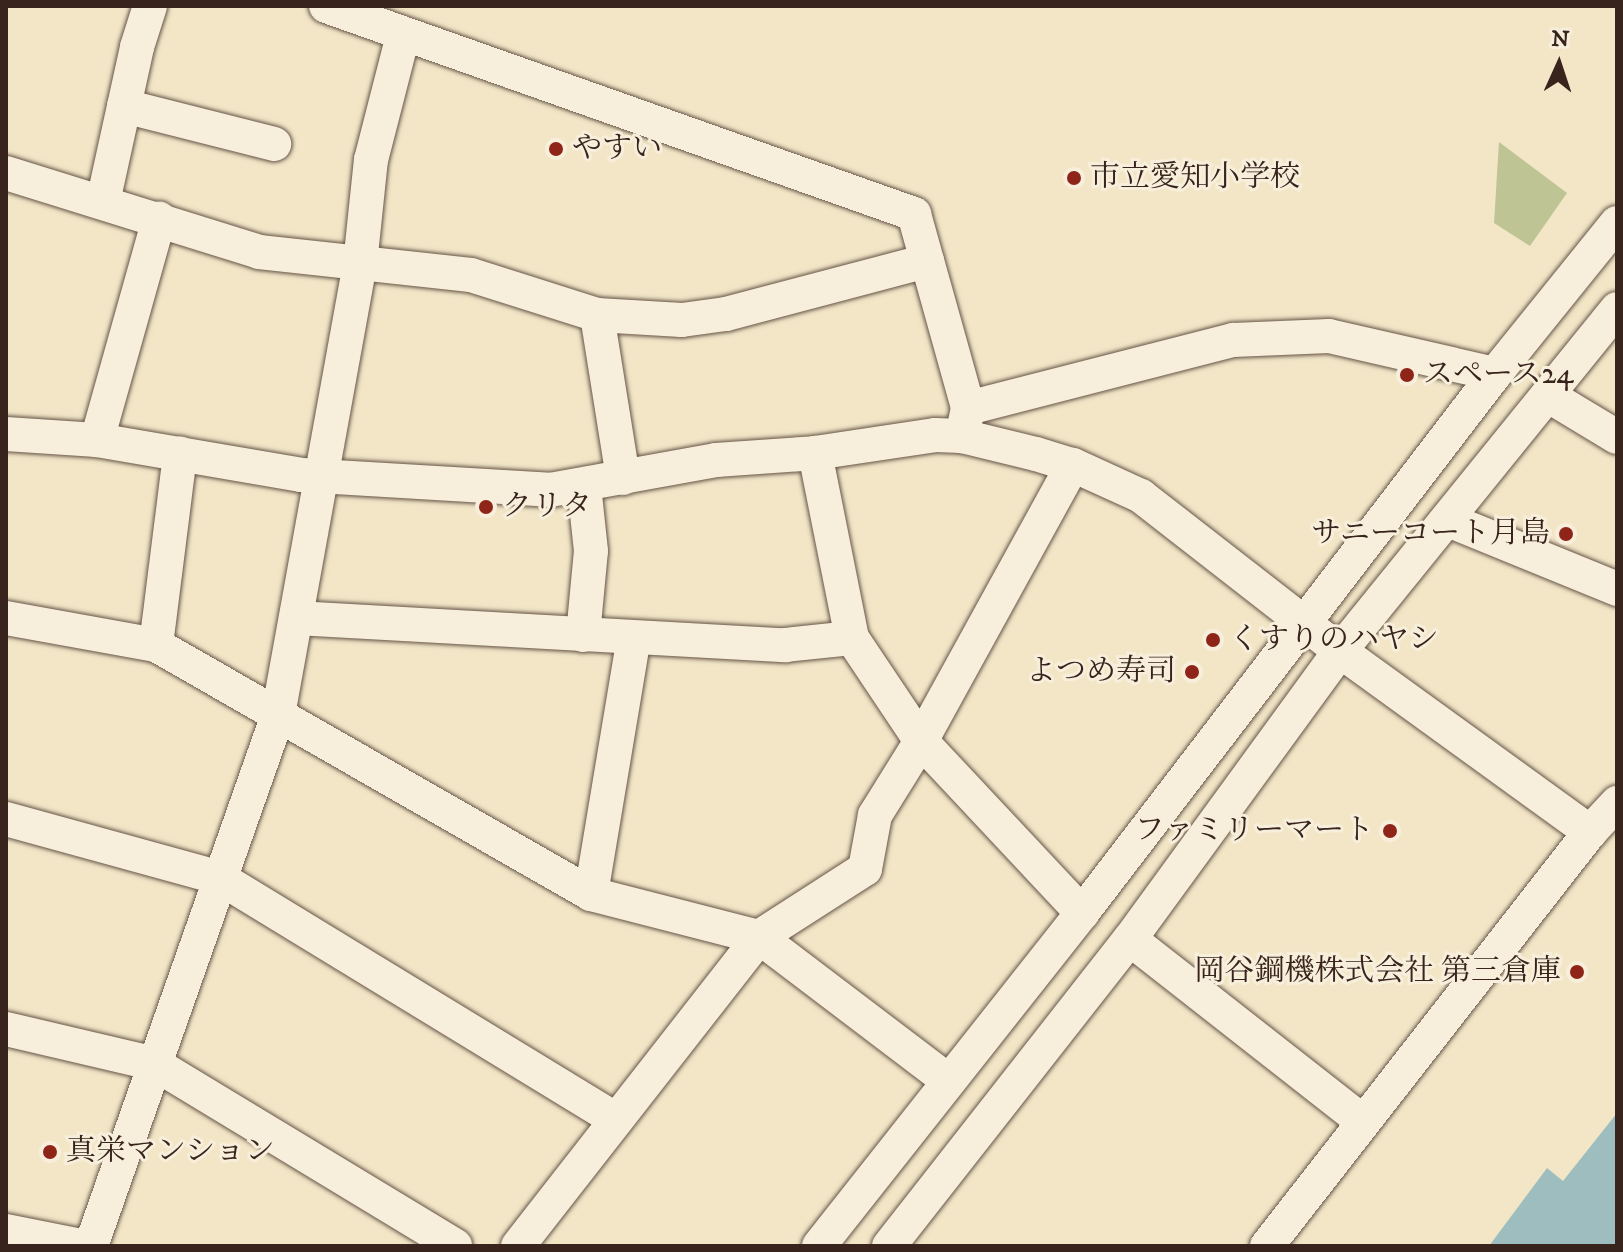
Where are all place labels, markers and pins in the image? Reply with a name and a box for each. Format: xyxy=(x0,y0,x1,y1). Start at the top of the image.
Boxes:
place label: やすい xyxy=(572,131,662,167)
marker: やすい xyxy=(547,140,565,158)
place label: 市立愛知小学校 xyxy=(1090,160,1300,196)
marker: 市立愛知小学校 xyxy=(1065,169,1083,187)
place label: スペース24 xyxy=(1423,357,1575,393)
marker: スペース24 xyxy=(1398,366,1416,384)
place label: クリタ xyxy=(502,489,592,525)
marker: クリタ xyxy=(477,498,495,516)
place label: サニーコート月島 xyxy=(1310,516,1550,552)
marker: サニーコート月島 xyxy=(1557,525,1575,543)
place label: くすりのハヤシ xyxy=(1229,622,1439,658)
marker: くすりのハヤシ xyxy=(1204,631,1222,649)
place label: よつめ寿司 xyxy=(1026,654,1176,690)
marker: よつめ寿司 xyxy=(1183,663,1201,681)
place label: ファミリーマート xyxy=(1134,813,1374,849)
marker: ファミリーマート xyxy=(1381,822,1399,840)
place label: 岡谷鋼機株式会社 第三倉庫 xyxy=(1195,954,1561,990)
marker: 岡谷鋼機株式会社 第三倉庫 xyxy=(1568,963,1586,981)
place label: 真栄マンション xyxy=(66,1134,276,1170)
marker: 真栄マンション xyxy=(41,1143,59,1161)

